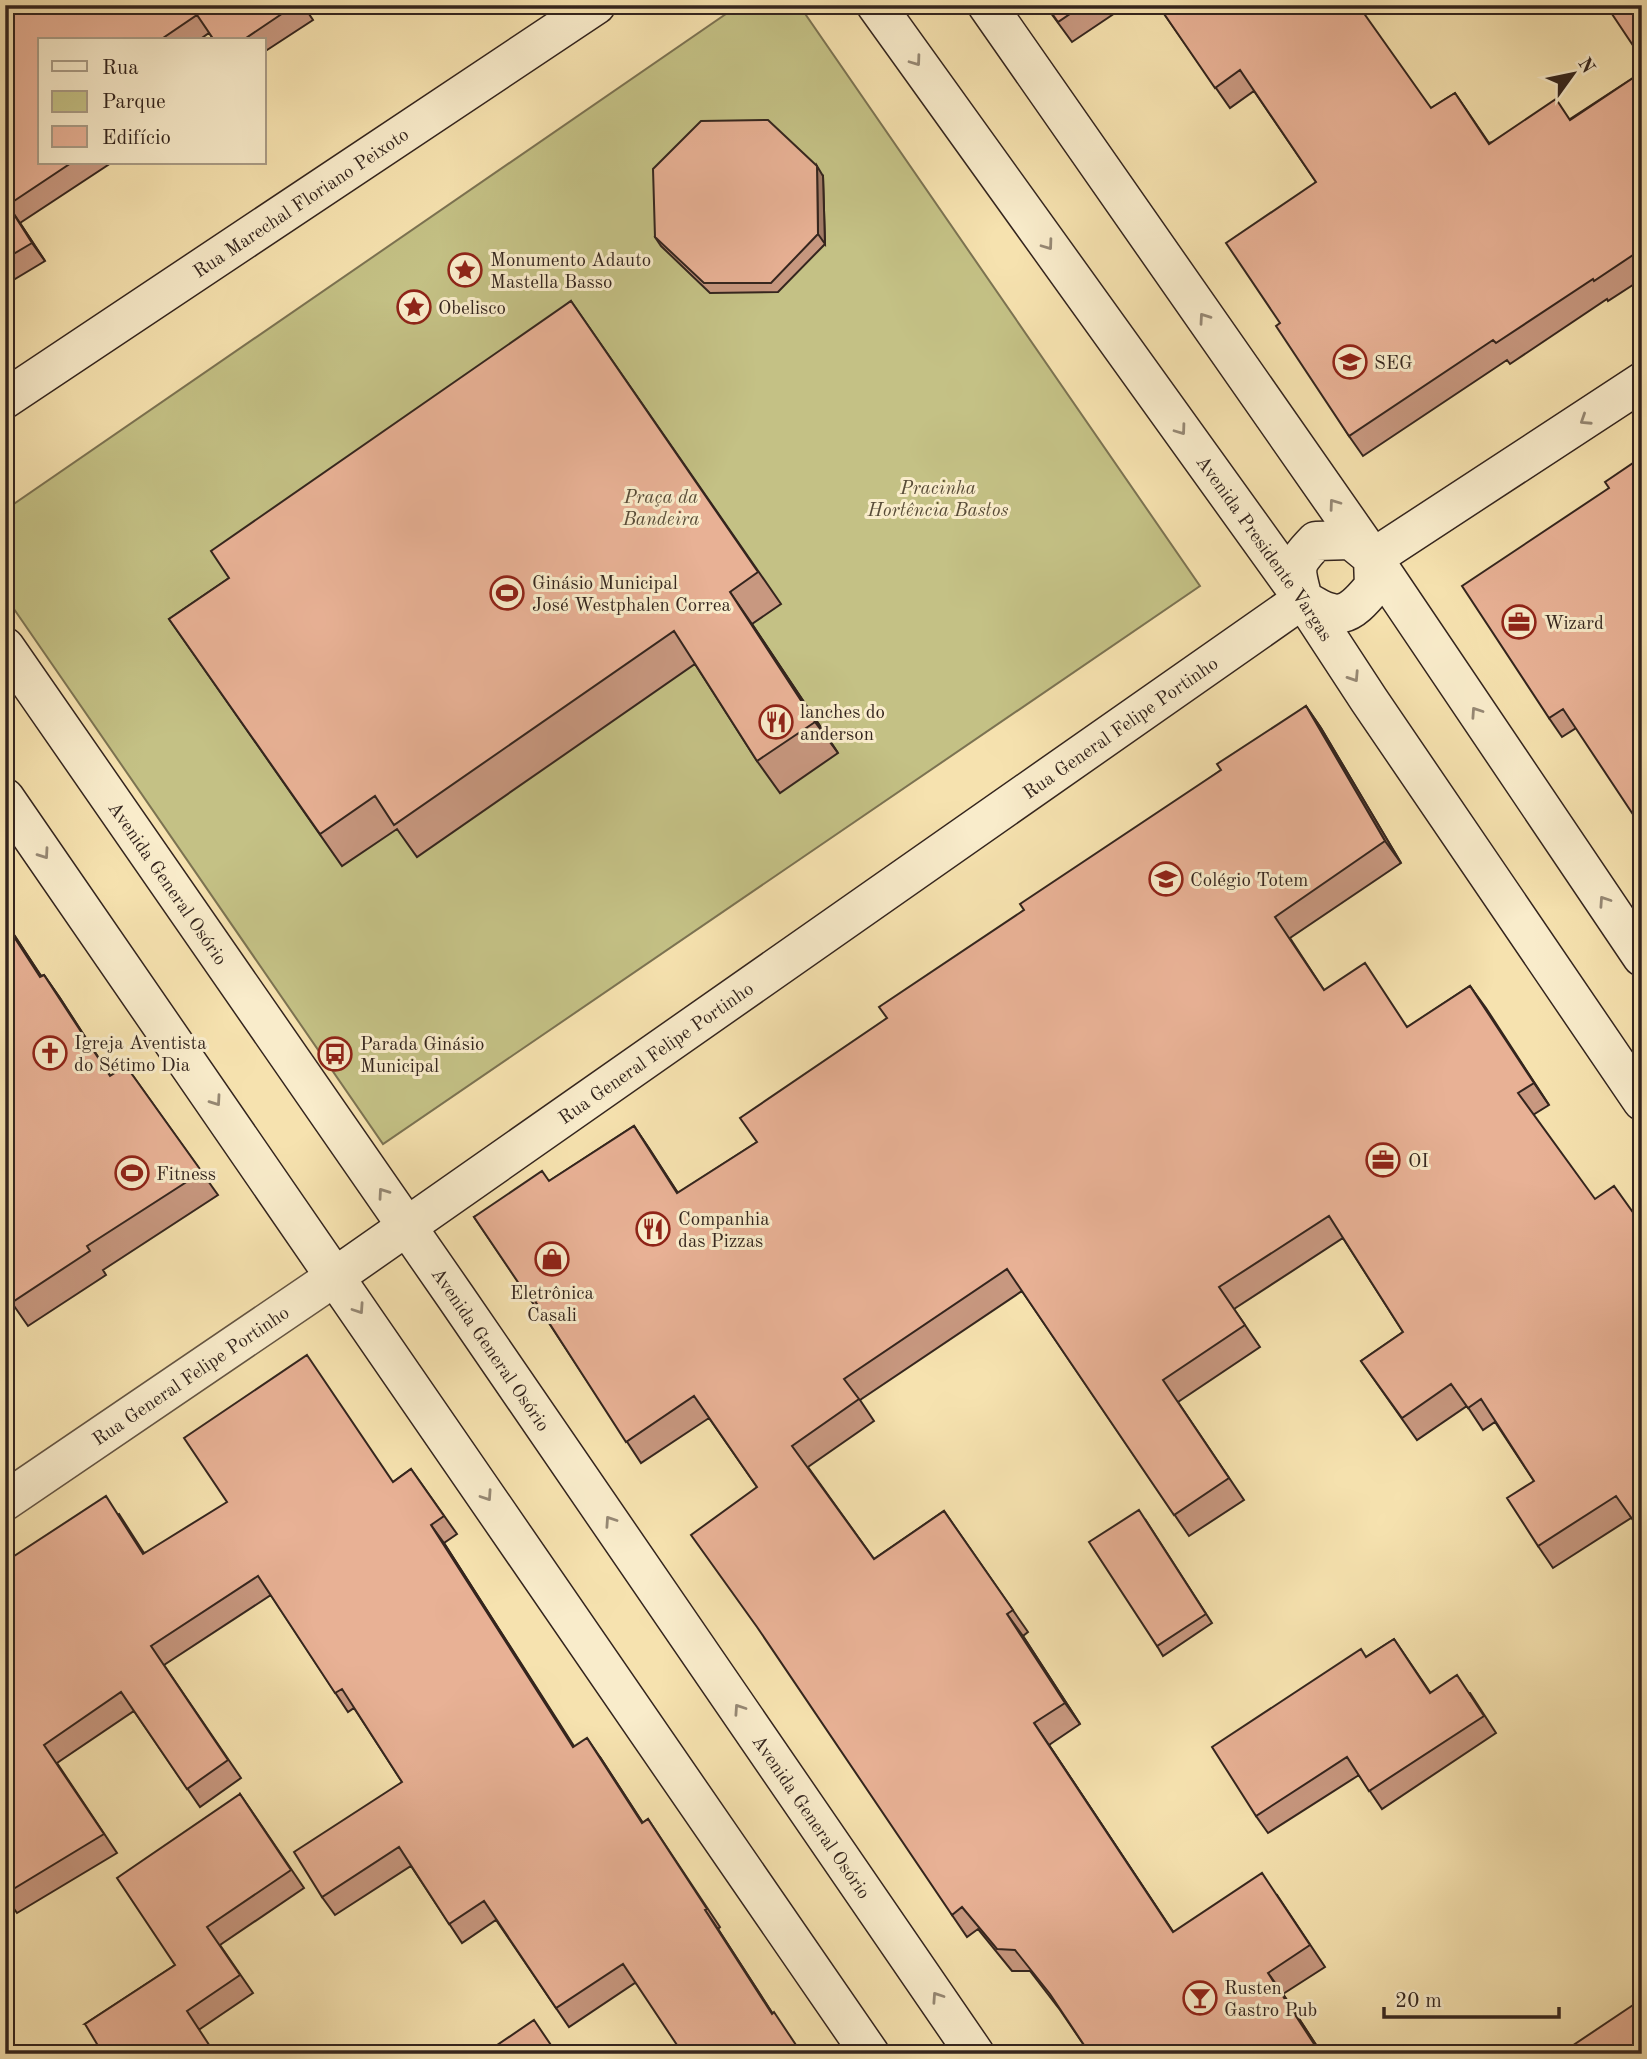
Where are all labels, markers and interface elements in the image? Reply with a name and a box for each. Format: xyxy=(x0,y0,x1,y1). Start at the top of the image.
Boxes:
legend xyxy=(38,38,266,164)
north arrow xyxy=(1538,38,1608,108)
one-way arrow xyxy=(908,53,920,66)
text: N xyxy=(1573,55,1597,78)
text: Rua xyxy=(102,58,139,79)
text: Parque xyxy=(102,92,166,113)
street label: Rua Marechal Floriano Peixoto xyxy=(191,126,413,283)
text: Edifício xyxy=(102,128,171,149)
one-way arrow xyxy=(1040,238,1053,250)
place icon: Monumento Adauto Mastella Basso xyxy=(446,251,484,289)
place label: Monumento Adauto Mastella Basso xyxy=(490,252,651,293)
place icon: Obelisco xyxy=(395,288,433,326)
place label: Obelisco xyxy=(438,300,506,319)
one-way arrow xyxy=(1200,313,1212,326)
school or university icon: SEG xyxy=(1331,343,1369,381)
place label: SEG xyxy=(1374,355,1413,374)
one-way arrow xyxy=(1579,411,1592,424)
one-way arrow xyxy=(1173,422,1185,435)
street label: Avenida Presidente Vargas xyxy=(1191,453,1335,645)
park label: Pracinha Hortência Bastos xyxy=(867,480,1008,521)
park label: Praça da Bandeira xyxy=(622,489,699,530)
one-way arrow xyxy=(1330,499,1342,512)
sports icon: Ginásio Municipal José Westphalen Correa xyxy=(488,574,526,612)
place label: Ginásio Municipal José Westphalen Correa xyxy=(532,575,732,616)
office icon: Wizard xyxy=(1500,603,1538,641)
place label: Wizard xyxy=(1544,615,1604,634)
street label: Rua General Felipe Portinho xyxy=(1020,655,1222,804)
one-way arrow xyxy=(1345,669,1358,682)
restaurant icon: lanches do anderson xyxy=(757,703,795,741)
place label: lanches do anderson xyxy=(800,704,885,745)
one-way arrow xyxy=(1472,707,1484,720)
street label: Avenida General Osório xyxy=(103,799,229,969)
one-way arrow xyxy=(36,846,48,859)
school or university icon: Colégio Totem xyxy=(1147,860,1185,898)
place label: Colégio Totem xyxy=(1190,872,1308,891)
one-way arrow xyxy=(1599,896,1612,909)
street label: Rua General Felipe Portinho xyxy=(556,980,758,1129)
church icon: Igreja Aventista do Sétimo Dia xyxy=(31,1034,69,1072)
place label: Igreja Aventista do Sétimo Dia xyxy=(74,1035,207,1076)
bus stop icon: Parada Ginásio Municipal xyxy=(316,1035,354,1073)
place label: Parada Ginásio Municipal xyxy=(360,1036,485,1077)
one-way arrow xyxy=(207,1093,220,1106)
office icon: OI xyxy=(1364,1141,1402,1179)
place label: OI xyxy=(1408,1153,1429,1172)
sports icon: Fitness xyxy=(113,1154,151,1192)
place label: Fitness xyxy=(156,1166,216,1185)
one-way arrow xyxy=(379,1188,391,1201)
restaurant icon: Companhia das Pizzas xyxy=(634,1210,672,1248)
place label: Companhia das Pizzas xyxy=(678,1211,770,1252)
shop icon: Eletrônica Casali xyxy=(533,1240,571,1278)
street label: Avenida General Osório xyxy=(427,1265,552,1436)
place label: Eletrônica Casali xyxy=(510,1285,595,1326)
one-way arrow xyxy=(351,1301,363,1314)
street label: Rua General Felipe Portinho xyxy=(90,1304,293,1451)
one-way arrow xyxy=(479,1489,492,1502)
one-way arrow xyxy=(606,1516,618,1529)
one-way arrow xyxy=(735,1704,747,1717)
street label: Avenida General Osório xyxy=(747,1733,873,1903)
scale bar xyxy=(1384,1975,1560,2019)
bar icon: Rusten Gastro Pub xyxy=(1181,1979,1219,2017)
place label: Rusten Gastro Pub xyxy=(1224,1980,1317,2021)
text: 20 m xyxy=(1395,1991,1442,2012)
one-way arrow xyxy=(933,1992,945,2005)

